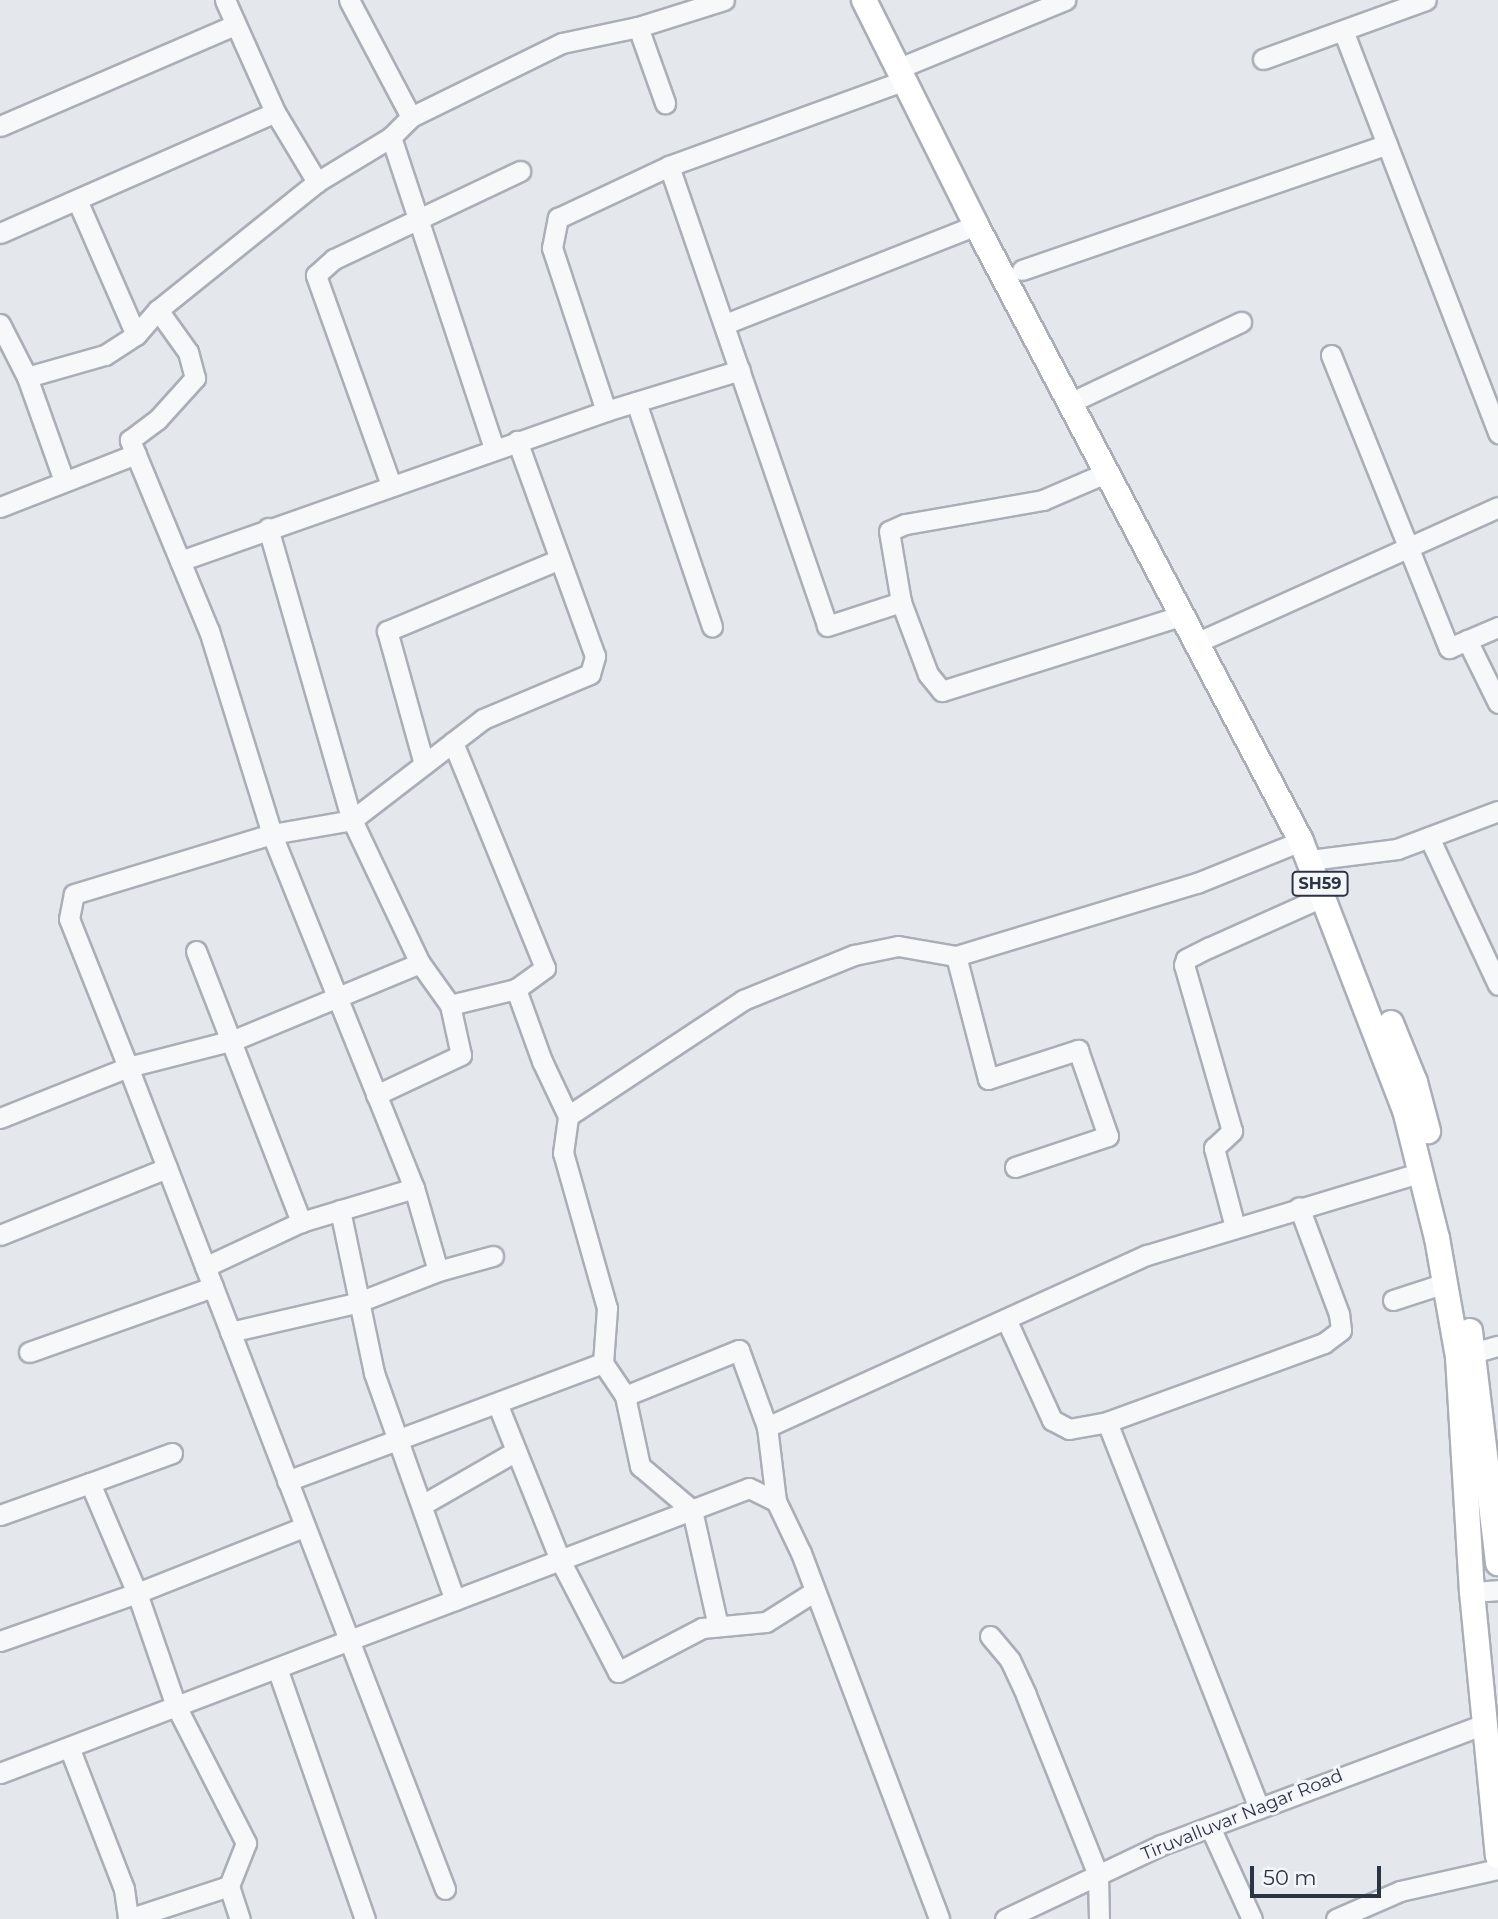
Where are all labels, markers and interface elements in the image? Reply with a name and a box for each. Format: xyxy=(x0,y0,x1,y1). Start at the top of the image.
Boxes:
road number: SH59 xyxy=(1290,872,1350,897)
street label: Tiruvalluvar Nagar Road xyxy=(1138,1765,1346,1865)
scale bar xyxy=(1253,1853,1384,1897)
text: 50 m xyxy=(1263,1865,1317,1890)

